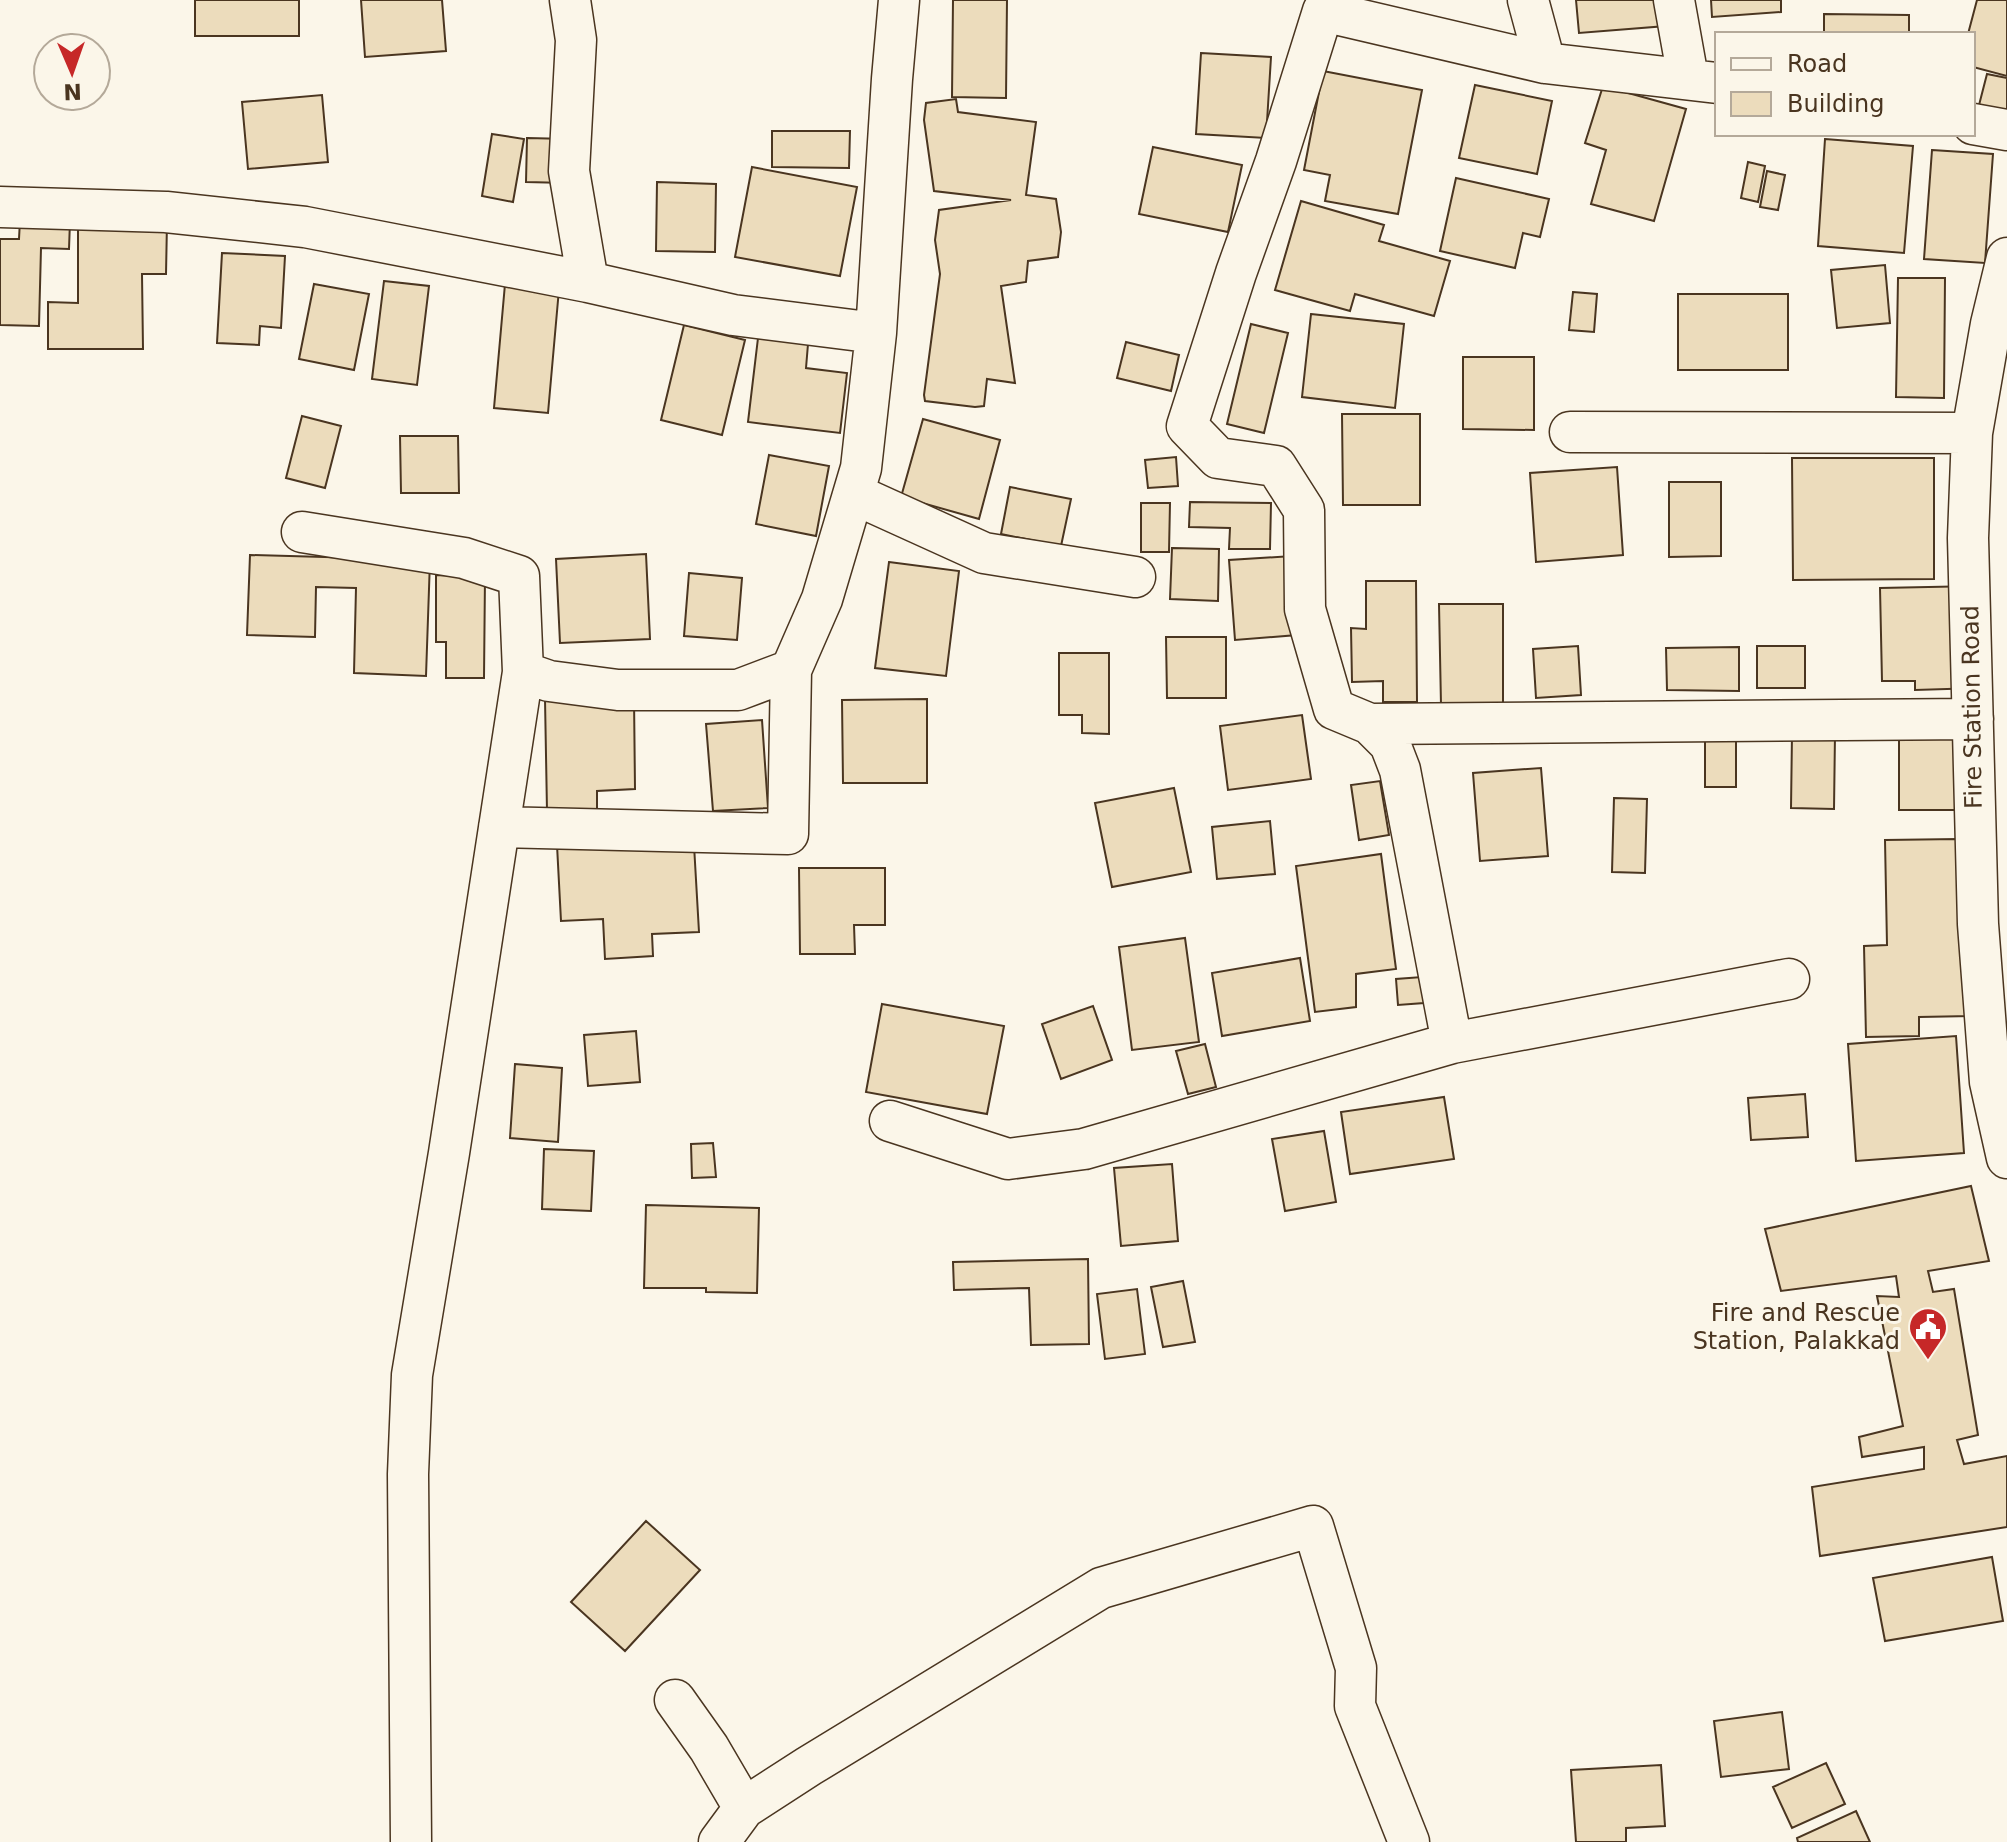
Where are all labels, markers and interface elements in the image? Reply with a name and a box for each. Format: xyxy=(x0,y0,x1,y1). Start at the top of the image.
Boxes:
north arrow xyxy=(32,32,112,112)
legend xyxy=(1715,32,1975,136)
text: Road xyxy=(1787,50,1847,78)
text: N xyxy=(63,79,82,104)
text: Building xyxy=(1787,90,1884,118)
street label: Fire Station Road xyxy=(1956,605,1988,809)
place label: Fire and Rescue Station, Palakkad xyxy=(1693,1299,1900,1355)
public building icon: Fire and Rescue Station, Palakkad xyxy=(1907,1306,1949,1361)

